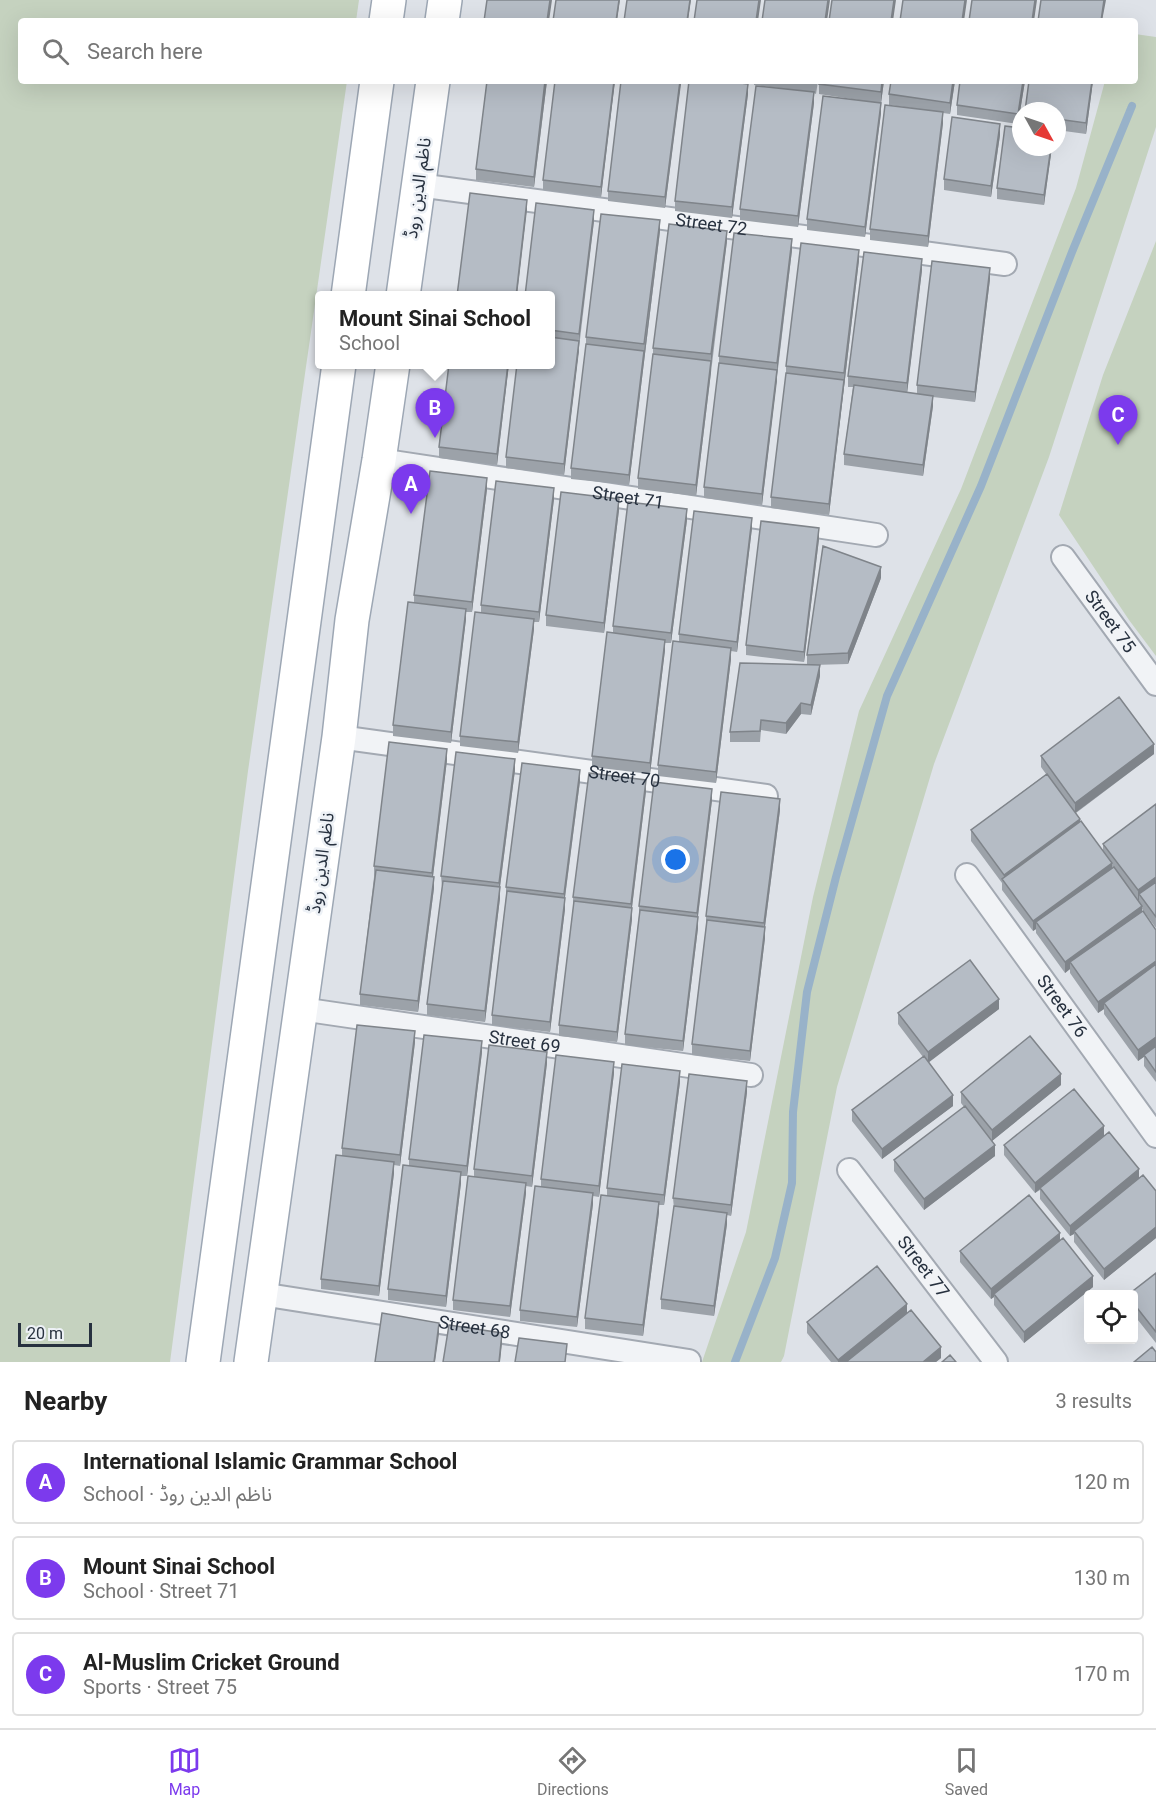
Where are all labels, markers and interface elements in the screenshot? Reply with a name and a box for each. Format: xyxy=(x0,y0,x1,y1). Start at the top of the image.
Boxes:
search box xyxy=(18,18,1138,84)
icon: search xyxy=(39,35,72,68)
text: Search here xyxy=(87,39,203,64)
north arrow xyxy=(1012,102,1066,156)
street label: ناظم الدین روڈ xyxy=(400,136,438,240)
street label: Street 72 xyxy=(674,209,749,239)
popup xyxy=(315,291,555,369)
text: Mount Sinai School xyxy=(339,306,531,331)
text: School xyxy=(339,331,400,355)
pin: B xyxy=(416,388,454,438)
pin: C xyxy=(1098,396,1138,445)
pin: A xyxy=(392,464,430,514)
street label: Street 71 xyxy=(591,481,666,513)
street label: Street 75 xyxy=(1081,586,1140,657)
street label: Street 70 xyxy=(587,761,662,791)
street label: ناظم الدین روڈ xyxy=(303,811,341,915)
your location xyxy=(661,845,690,874)
street label: Street 76 xyxy=(1033,971,1092,1041)
street label: Street 69 xyxy=(487,1026,562,1057)
street label: Street 77 xyxy=(893,1232,954,1302)
map controls xyxy=(1084,1290,1138,1344)
button: locate xyxy=(1084,1290,1138,1344)
street label: Street 68 xyxy=(437,1311,512,1343)
scale bar xyxy=(18,1320,92,1348)
text: 20 m xyxy=(27,1324,63,1343)
text: Nearby xyxy=(24,1386,107,1416)
text: 3 results xyxy=(1056,1389,1132,1413)
text: International Islamic Grammar School xyxy=(83,1449,457,1474)
text: A xyxy=(39,1470,52,1494)
text: 120 m xyxy=(1074,1470,1130,1494)
text: School · ناظم الدین روڈ xyxy=(83,1482,272,1506)
text: Mount Sinai School xyxy=(83,1554,275,1579)
text: B xyxy=(39,1566,52,1590)
text: 130 m xyxy=(1074,1566,1130,1590)
text: School · Street 71 xyxy=(83,1579,239,1603)
text: Al-Muslim Cricket Ground xyxy=(83,1650,340,1675)
text: C xyxy=(39,1662,52,1686)
text: 170 m xyxy=(1074,1662,1130,1686)
text: Sports · Street 75 xyxy=(83,1675,237,1699)
tab: Map xyxy=(168,1744,201,1799)
tab: Directions xyxy=(537,1744,609,1799)
tab: Saved xyxy=(945,1744,988,1799)

